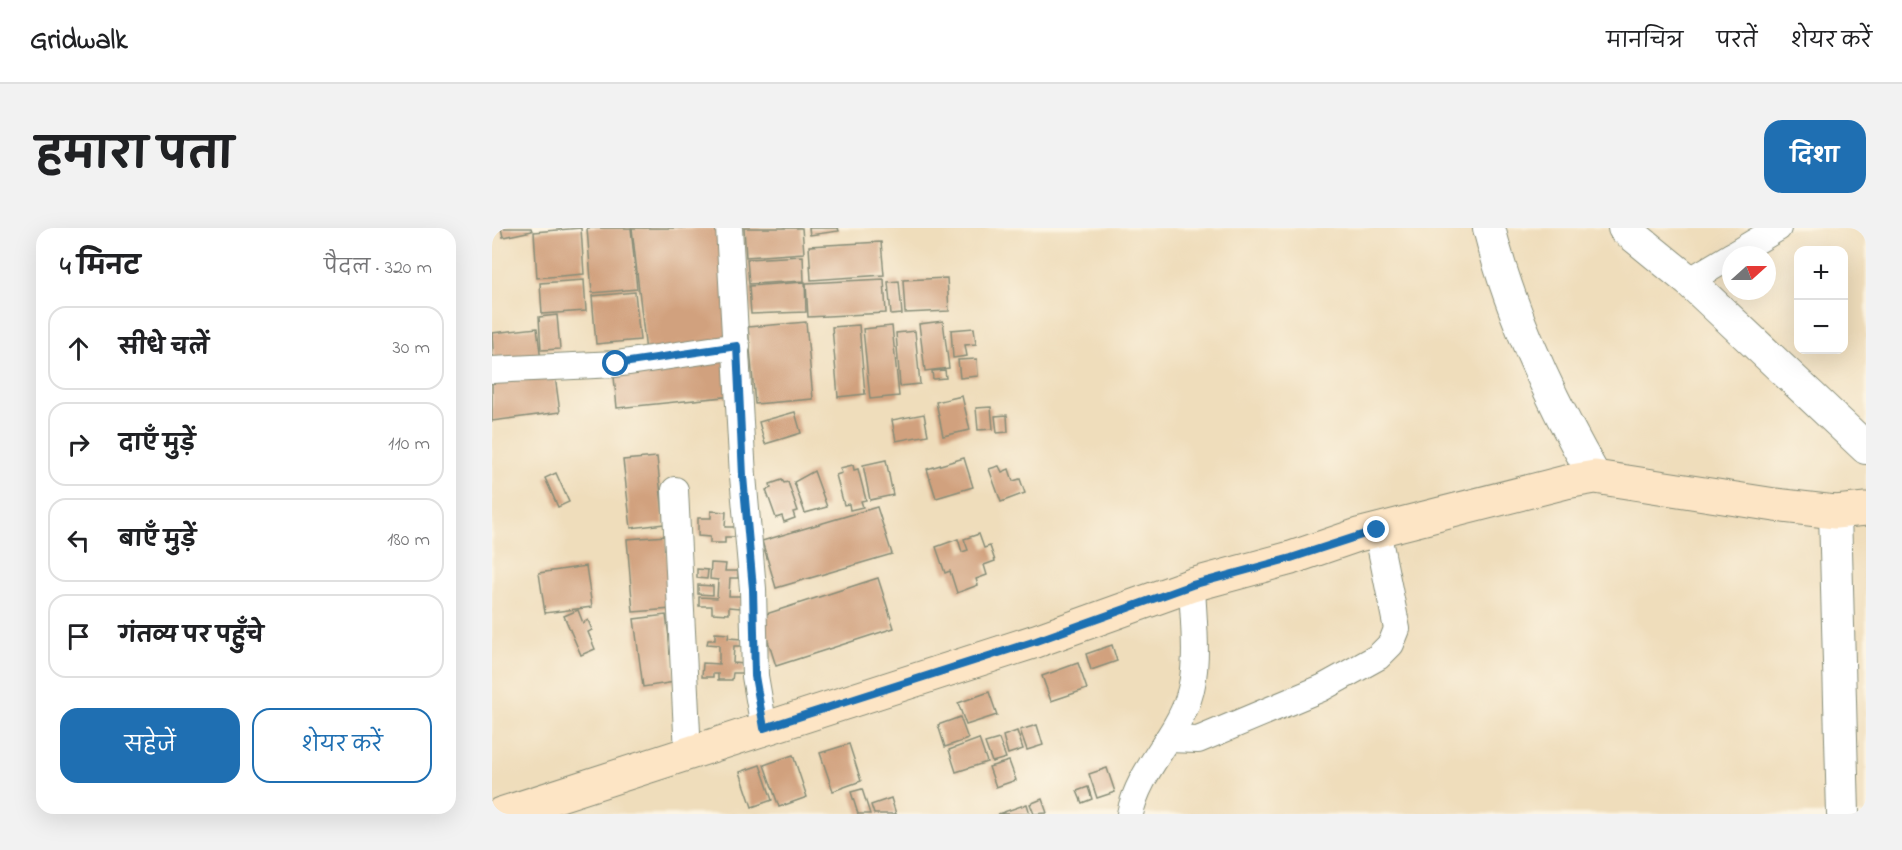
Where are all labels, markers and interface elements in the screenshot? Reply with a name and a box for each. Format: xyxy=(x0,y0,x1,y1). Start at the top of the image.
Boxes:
text: Gridwalk xyxy=(30,21,127,62)
text: मानचित्र xyxy=(1606,27,1683,57)
text: परतें xyxy=(1716,27,1757,57)
text: शेयर करें xyxy=(1790,27,1872,57)
button: दिशा xyxy=(1764,120,1866,193)
text: हमारा पता xyxy=(36,126,233,187)
north arrow xyxy=(1722,246,1776,300)
map controls xyxy=(1794,246,1848,354)
button: + xyxy=(1794,246,1848,300)
text: 4 मिनट xyxy=(60,249,140,287)
text: पैदल · 320 m xyxy=(324,254,432,283)
button: − xyxy=(1794,300,1848,354)
icon: ahead xyxy=(62,332,95,365)
text: सीधे चलें xyxy=(119,333,209,365)
text: 30 m xyxy=(393,334,430,363)
route start xyxy=(602,350,628,376)
icon: right xyxy=(62,428,95,461)
text: दाएँ मुड़ें xyxy=(119,429,195,461)
text: 110 m xyxy=(388,430,430,459)
route end xyxy=(1363,516,1389,542)
icon: left xyxy=(62,524,95,557)
text: बाएँ मुड़ें xyxy=(119,525,196,557)
text: 180 m xyxy=(387,526,430,555)
icon: arrive xyxy=(62,620,95,653)
text: गंतव्य पर पहुँचे xyxy=(119,621,264,653)
button: सहेजें xyxy=(60,708,240,783)
button: शेयर करें xyxy=(252,708,432,783)

